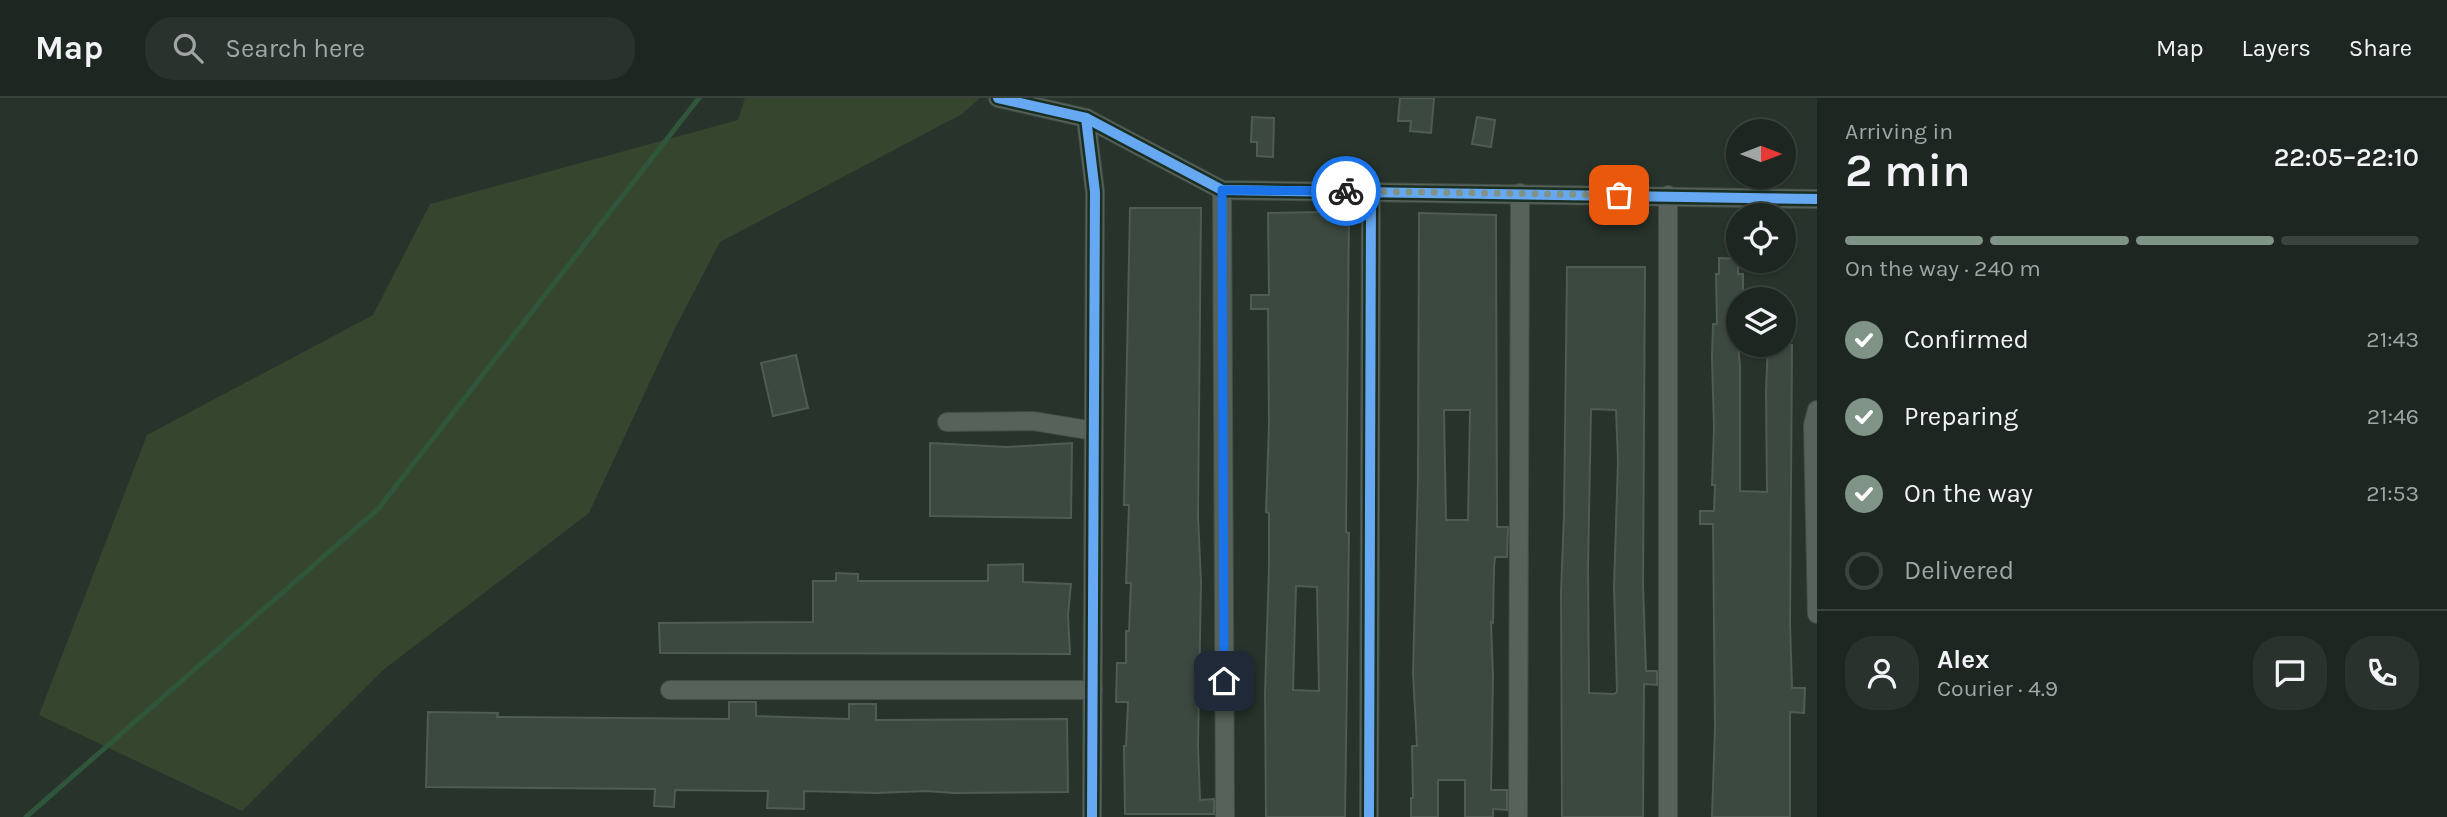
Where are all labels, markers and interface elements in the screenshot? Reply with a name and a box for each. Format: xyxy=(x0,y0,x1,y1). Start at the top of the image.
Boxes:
search box xyxy=(145,17,635,80)
text: Map xyxy=(35,29,103,67)
icon: search xyxy=(169,29,207,67)
text: Search here xyxy=(225,33,365,64)
text: Map xyxy=(2156,34,2204,62)
text: Layers xyxy=(2242,34,2311,62)
text: Share xyxy=(2349,34,2412,62)
text: Arriving in xyxy=(1845,118,1953,145)
north arrow xyxy=(1726,119,1796,189)
map controls xyxy=(1726,119,1796,357)
text: 22:05–22:10 xyxy=(2274,142,2419,173)
text: 2 min xyxy=(1845,144,1971,198)
courier xyxy=(1311,156,1381,226)
pin xyxy=(1589,165,1649,225)
icon: bike xyxy=(1327,172,1365,210)
icon: bag xyxy=(1600,176,1638,214)
button: locate xyxy=(1726,203,1796,273)
text: On the way · 240 m xyxy=(1845,255,2041,282)
button: layers xyxy=(1726,287,1796,357)
icon: check xyxy=(1845,321,1883,359)
text: Confirmed xyxy=(1904,324,2029,355)
text: 21:43 xyxy=(2366,326,2419,353)
icon: check xyxy=(1845,398,1883,436)
text: Preparing xyxy=(1904,401,2018,432)
text: 21:46 xyxy=(2367,403,2419,430)
icon: check xyxy=(1845,475,1883,513)
text: On the way xyxy=(1904,478,2033,509)
text: 21:53 xyxy=(2366,480,2419,507)
text: Delivered xyxy=(1904,555,2014,586)
button: person xyxy=(1845,636,1919,710)
button: chat xyxy=(2253,636,2327,710)
button: phone xyxy=(2345,636,2419,710)
text: Alex xyxy=(1937,644,1989,675)
pin xyxy=(1194,651,1254,711)
icon: home xyxy=(1205,662,1243,700)
text: Courier · 4.9 xyxy=(1937,675,2058,702)

